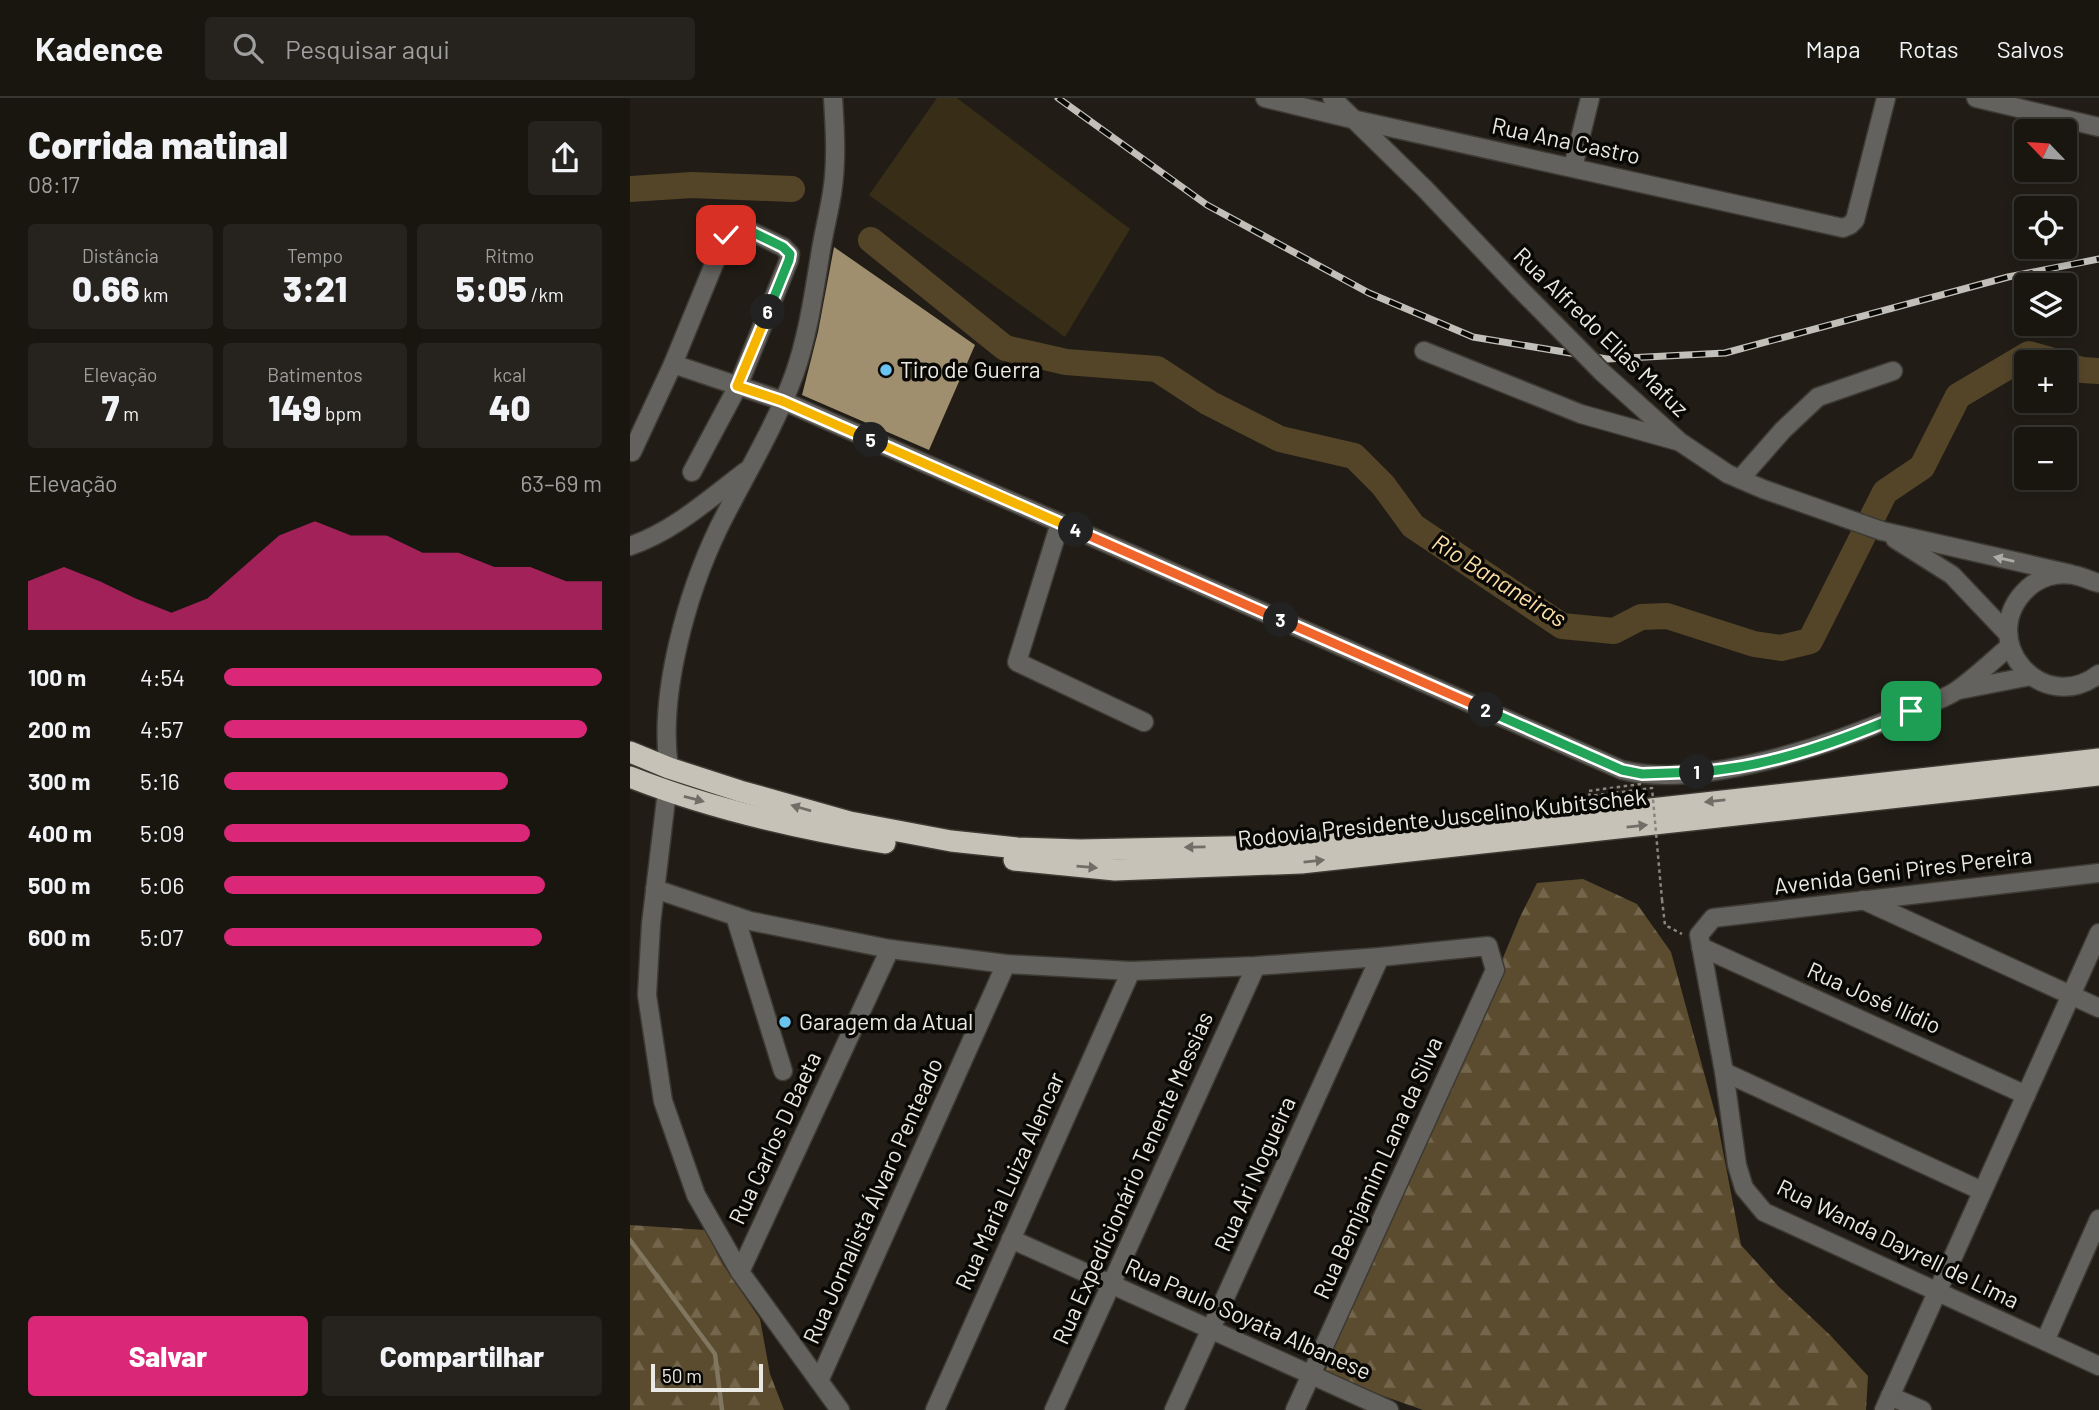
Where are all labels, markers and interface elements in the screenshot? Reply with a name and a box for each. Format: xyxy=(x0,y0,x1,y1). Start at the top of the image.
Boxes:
search box xyxy=(205,17,695,80)
text: Kadence xyxy=(35,28,163,68)
icon: search xyxy=(229,29,267,67)
text: Pesquisar aqui xyxy=(285,33,450,64)
text: Mapa xyxy=(1806,34,1861,63)
text: Rotas xyxy=(1899,34,1959,63)
text: Salvos xyxy=(1997,34,2064,63)
street label: Rua Ana Castro xyxy=(1489,111,1643,169)
north arrow xyxy=(2014,119,2077,182)
map controls xyxy=(2014,119,2077,490)
text: Corrida matinal xyxy=(28,121,288,167)
button: share xyxy=(528,121,602,195)
text: 08:17 xyxy=(28,170,80,198)
button: locate xyxy=(2014,196,2077,259)
pin xyxy=(696,205,756,265)
icon: check xyxy=(707,216,745,254)
street label: Rua Alfredo Elias Mafuz xyxy=(1509,241,1695,422)
text: Distância xyxy=(82,244,159,267)
text: Tempo xyxy=(287,244,343,267)
text: Ritmo xyxy=(485,244,534,267)
text: 0.66 xyxy=(72,267,140,309)
text: 3:21 xyxy=(283,267,347,309)
text: 5:05 xyxy=(456,267,527,309)
button: layers xyxy=(2014,273,2077,336)
text: km xyxy=(140,283,169,306)
text: /km xyxy=(527,283,564,306)
pin: 6 xyxy=(750,294,786,330)
text: 6 xyxy=(762,300,773,323)
button: + xyxy=(2014,350,2077,413)
place label: Tiro de Guerra xyxy=(900,355,1041,383)
marker: Tiro de Guerra xyxy=(878,362,894,378)
text: Elevação xyxy=(83,363,157,386)
text: Batimentos xyxy=(267,363,363,386)
text: kcal xyxy=(493,363,526,386)
text: 7 xyxy=(102,386,119,428)
text: 149 xyxy=(268,386,321,428)
text: 40 xyxy=(489,386,531,428)
text: m xyxy=(119,402,139,425)
text: bpm xyxy=(321,402,362,425)
pin: 5 xyxy=(854,422,888,458)
button: − xyxy=(2014,427,2077,490)
text: 5 xyxy=(865,428,876,451)
text: Elevação xyxy=(28,469,118,497)
text: 63–69 m xyxy=(521,469,602,497)
pin: 4 xyxy=(1058,512,1094,548)
text: 4 xyxy=(1070,518,1081,541)
water label: Rio Bananeiras xyxy=(1427,527,1572,632)
one-way arrow xyxy=(1993,553,2015,564)
pin: 3 xyxy=(1264,602,1298,638)
text: 3 xyxy=(1275,608,1286,631)
text: 100 m xyxy=(28,663,86,691)
text: 4:54 xyxy=(140,663,185,691)
pin xyxy=(1881,681,1941,741)
pin: 2 xyxy=(1468,692,1504,728)
icon: arrive xyxy=(1892,692,1930,730)
text: 2 xyxy=(1480,698,1491,721)
text: 200 m xyxy=(28,715,91,743)
text: 4:57 xyxy=(140,715,183,743)
pin: 1 xyxy=(1680,754,1714,790)
text: 1 xyxy=(1693,760,1700,783)
text: 300 m xyxy=(28,767,90,795)
text: 5:16 xyxy=(140,767,180,795)
street label: Rodovia Presidente Juscelino Kubitschek xyxy=(1236,782,1648,852)
one-way arrow xyxy=(684,794,706,805)
one-way arrow xyxy=(1703,796,1725,807)
one-way arrow xyxy=(789,802,811,813)
text: 400 m xyxy=(28,819,92,847)
text: 5:09 xyxy=(140,819,185,847)
one-way arrow xyxy=(1627,820,1649,831)
street label: Avenida Geni Pires Pereira xyxy=(1772,840,2034,900)
one-way arrow xyxy=(1184,841,1206,852)
one-way arrow xyxy=(1303,856,1325,867)
one-way arrow xyxy=(1076,862,1098,873)
text: 500 m xyxy=(28,871,90,899)
text: 5:06 xyxy=(140,871,184,899)
text: 600 m xyxy=(28,923,90,951)
text: 5:07 xyxy=(140,923,184,951)
street label: Rua José Ilídio xyxy=(1803,955,1946,1039)
place label: Garagem da Atual xyxy=(799,1007,973,1035)
street label: Rua Expedicionário Tenente Messias xyxy=(1046,1007,1218,1348)
marker: Garagem da Atual xyxy=(777,1014,793,1030)
street label: Rua Bemjamim Lana da Silva xyxy=(1307,1032,1448,1303)
street label: Rua Carlos D Baeta xyxy=(722,1047,826,1228)
street label: Rua Jornalista Álvaro Penteado xyxy=(796,1053,948,1348)
street label: Rua Maria Luiza Alencar xyxy=(948,1067,1070,1294)
street label: Rua Ari Nogueira xyxy=(1207,1092,1301,1255)
street label: Rua Wanda Dayrell de Lima xyxy=(1773,1172,2024,1314)
street label: Rua Paulo Soyata Albanese xyxy=(1121,1251,1376,1385)
button: Salvar xyxy=(28,1316,308,1396)
button: Compartilhar xyxy=(322,1316,602,1396)
scale bar xyxy=(651,1361,763,1393)
text: 50 m xyxy=(662,1364,702,1387)

